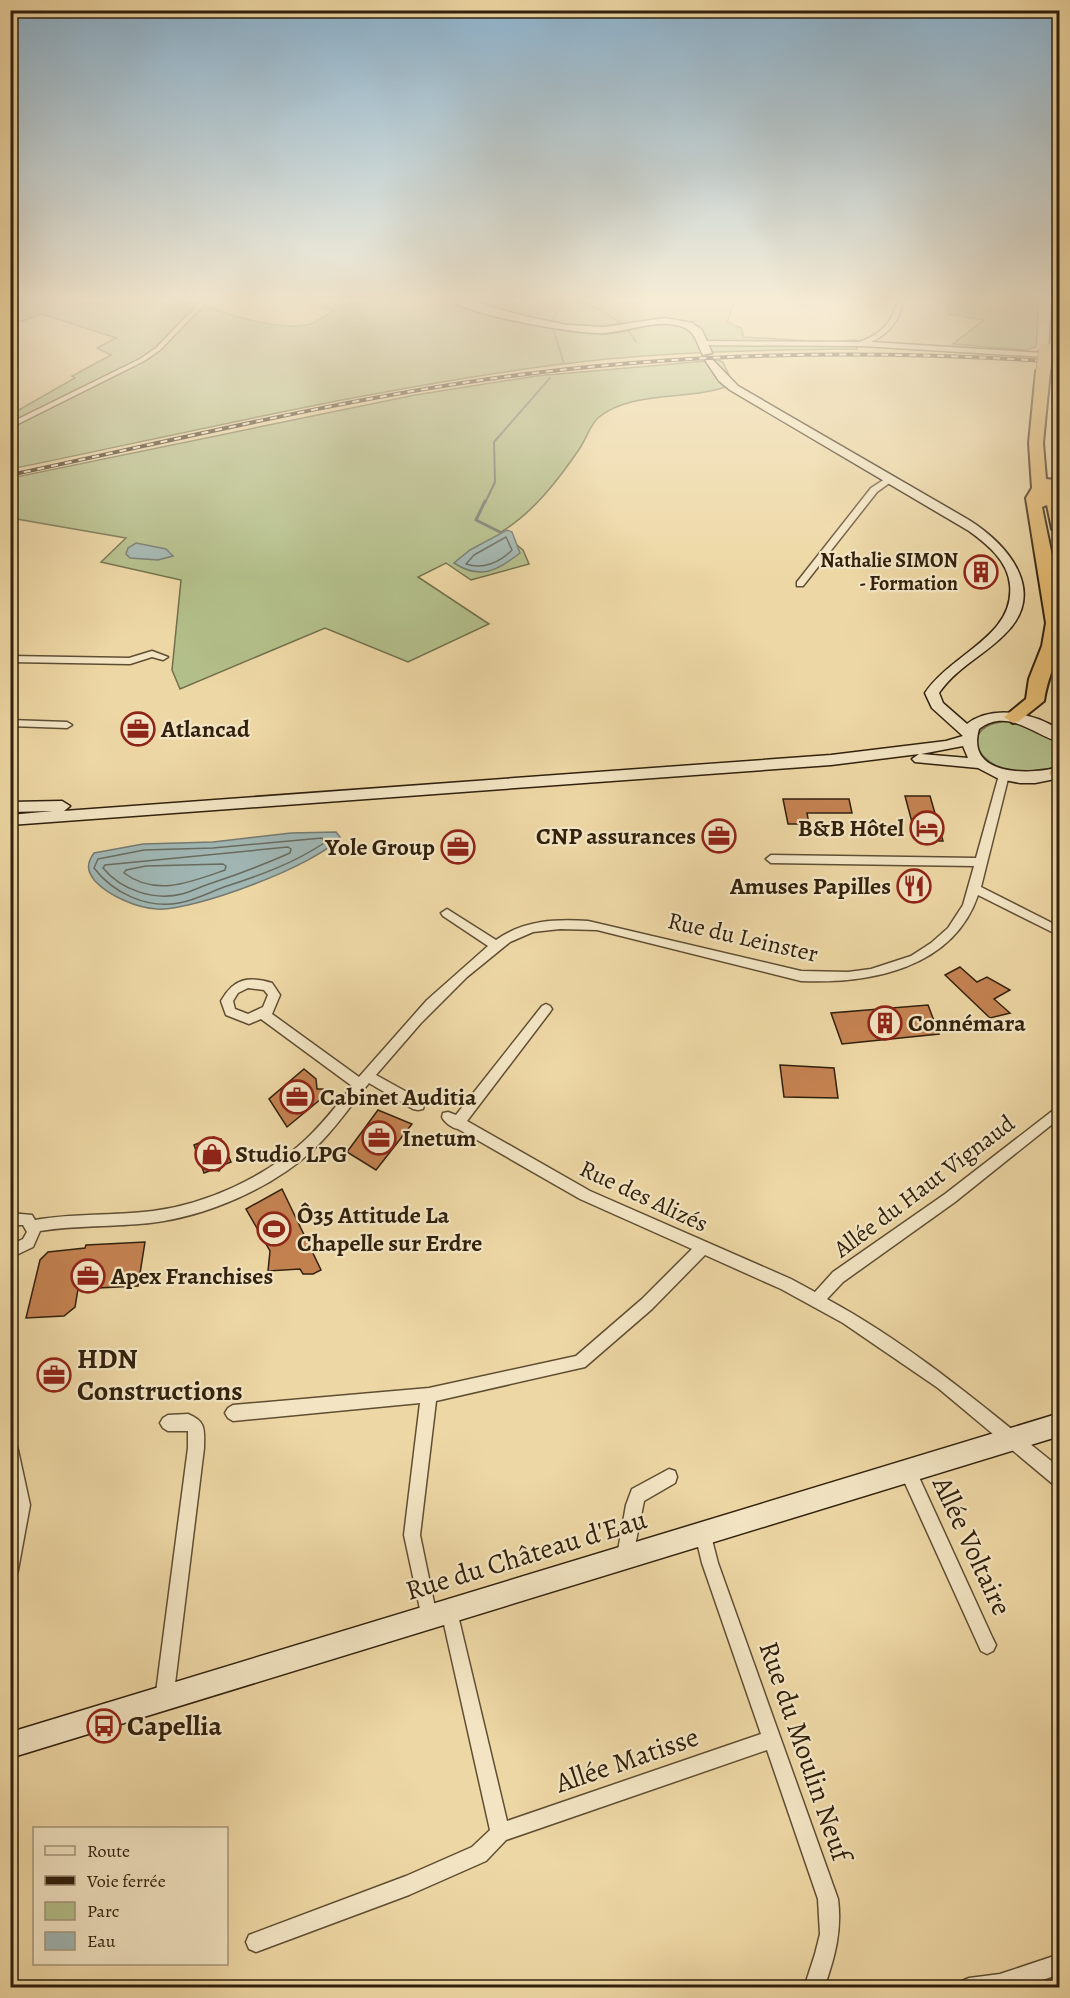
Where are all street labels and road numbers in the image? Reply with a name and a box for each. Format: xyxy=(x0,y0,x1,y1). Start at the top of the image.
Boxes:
street label: Rue du Leinster xyxy=(665,904,821,970)
street label: Allée du Haut Vignaud xyxy=(826,1107,1021,1265)
street label: Rue des Alizés xyxy=(575,1152,713,1240)
street label: Allée Voltaire xyxy=(923,1470,1021,1622)
street label: Rue du Château d'Eau xyxy=(401,1500,652,1610)
street label: Rue du Moulin Neuf xyxy=(750,1636,862,1869)
street label: Allée Matisse xyxy=(550,1718,704,1803)

